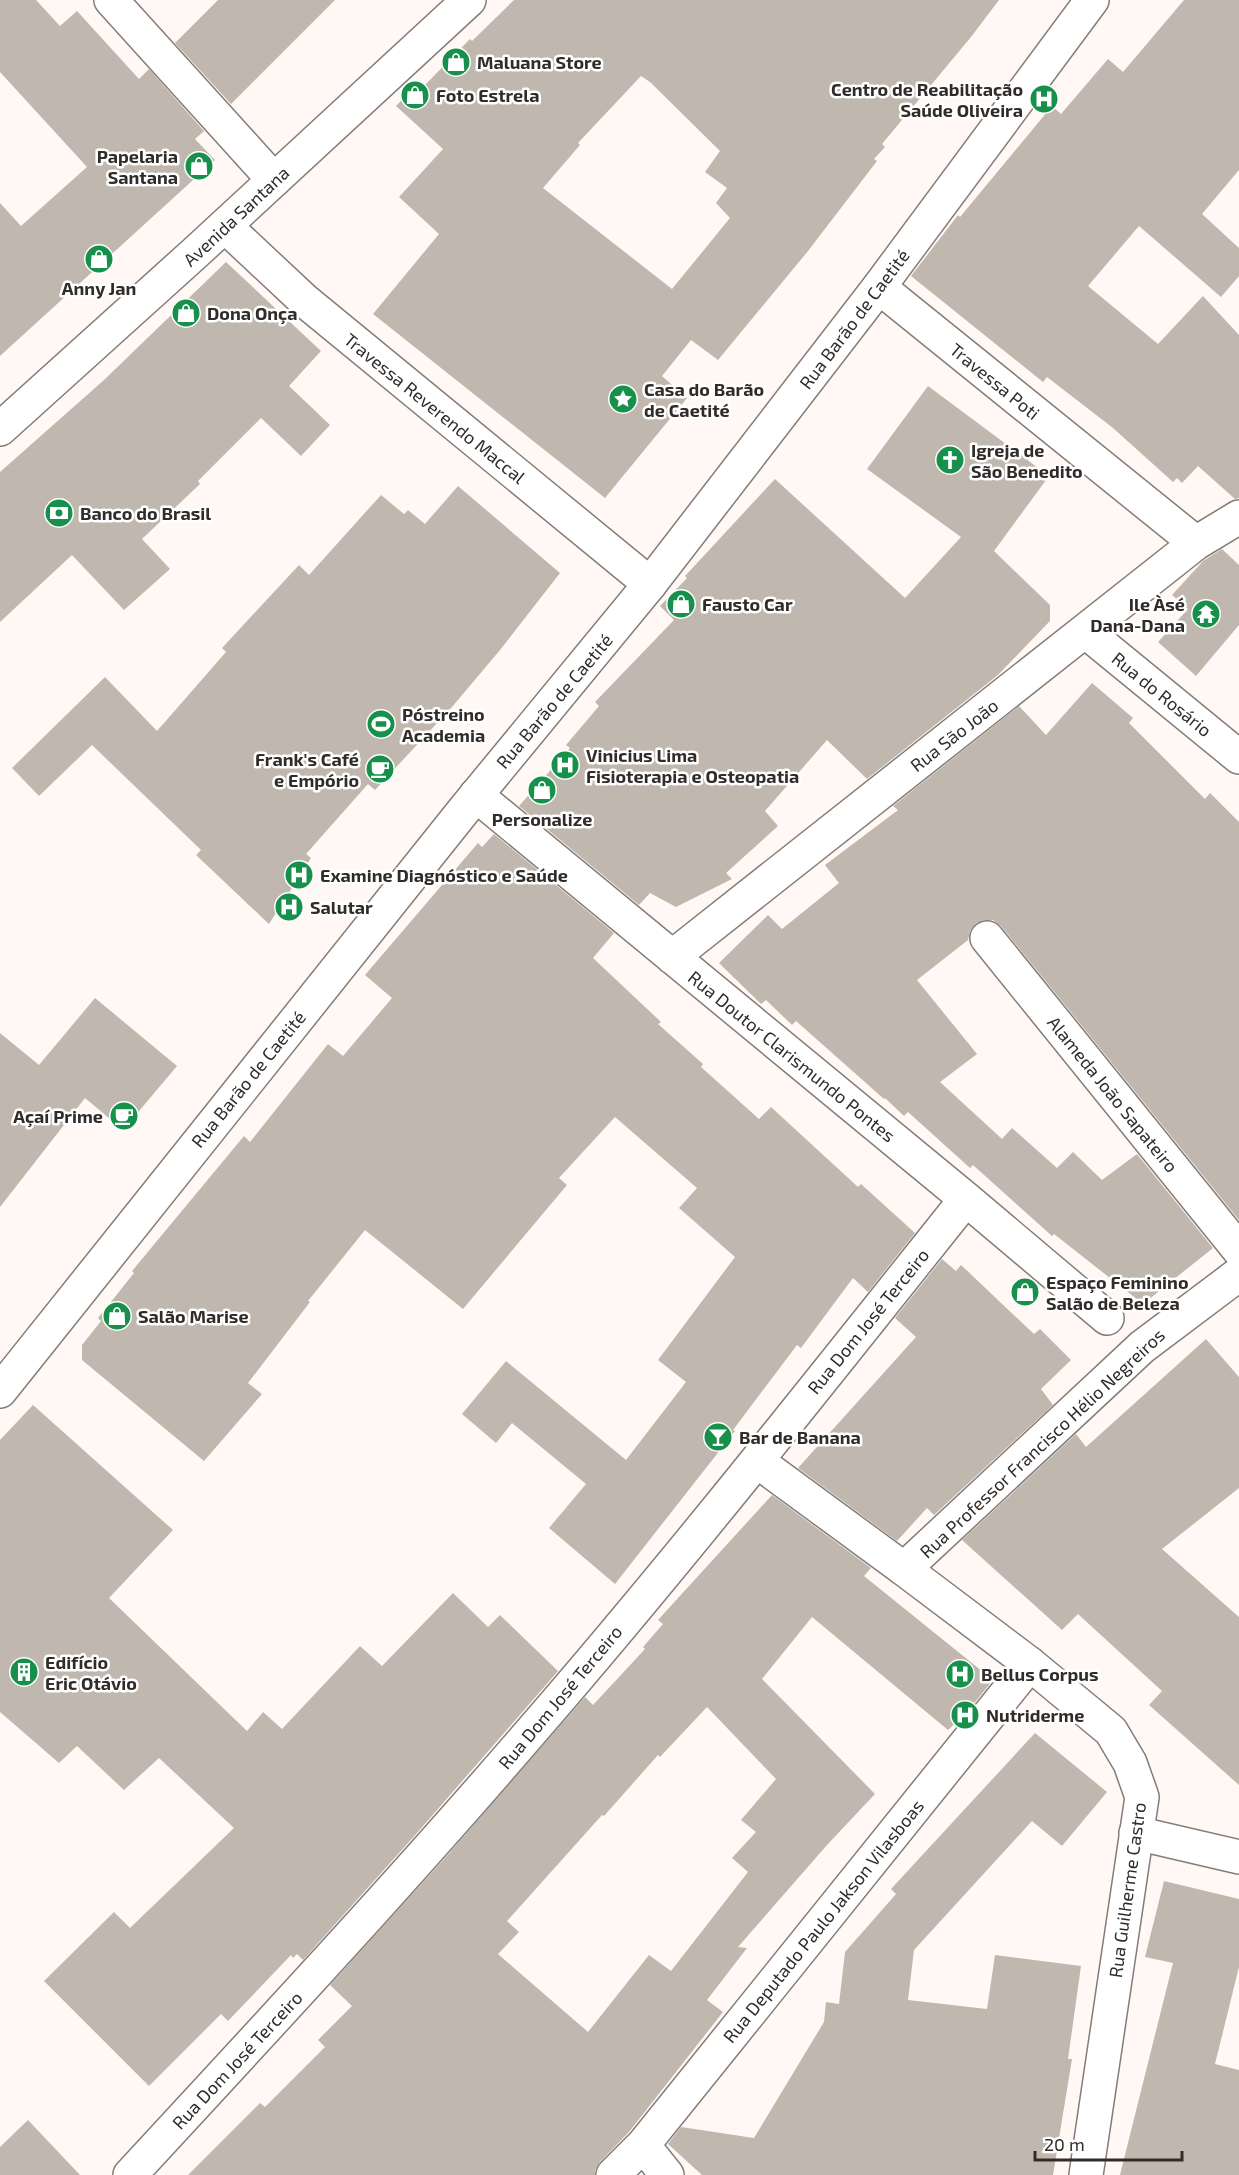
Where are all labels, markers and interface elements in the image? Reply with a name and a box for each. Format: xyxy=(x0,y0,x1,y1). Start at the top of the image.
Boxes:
shop icon: Maluana Store xyxy=(440,46,472,78)
place label: Maluana Store xyxy=(477,51,602,73)
place label: Centro de Reabilitação Saúde Oliveira xyxy=(831,78,1023,121)
shop icon: Foto Estrela xyxy=(399,79,431,111)
hospital icon: Centro de Reabilitação Saúde Oliveira xyxy=(1028,83,1060,115)
place label: Foto Estrela xyxy=(436,84,539,106)
place label: Papelaria Santana xyxy=(97,145,178,188)
shop icon: Papelaria Santana xyxy=(183,150,215,182)
street label: Avenida Santana xyxy=(179,161,293,271)
shop icon: Anny Jan xyxy=(83,243,115,275)
street label: Rua Barão de Caetité xyxy=(794,245,914,393)
place label: Anny Jan xyxy=(62,277,136,299)
shop icon: Dona Onça xyxy=(170,297,202,329)
place label: Dona Onça xyxy=(207,302,298,325)
street label: Travessa Reverendo Maccal xyxy=(340,328,531,488)
street label: Travessa Poti xyxy=(946,338,1044,424)
place label: Casa do Barão de Caetité xyxy=(644,378,764,421)
place icon: Casa do Barão de Caetité xyxy=(607,383,639,415)
place label: Igreja de São Benedito xyxy=(971,439,1083,482)
church icon: Igreja de São Benedito xyxy=(934,444,966,476)
bank icon: Banco do Brasil xyxy=(43,497,75,529)
place label: Banco do Brasil xyxy=(80,502,211,524)
shop icon: Fausto Car xyxy=(665,588,697,620)
place label: Fausto Car xyxy=(702,593,793,615)
place label: Ile Àsé Dana-Dana xyxy=(1090,593,1185,636)
temple icon: Ile Àsé Dana-Dana xyxy=(1190,598,1222,630)
street label: Rua Barão de Caetité xyxy=(491,629,617,773)
street label: Rua do Rosário xyxy=(1108,647,1216,741)
street label: Rua São João xyxy=(906,694,1002,776)
place label: Póstreino Academia xyxy=(402,703,485,746)
sports icon: Póstreino Academia xyxy=(365,708,397,740)
place label: Vinicius Lima Fisioterapia e Osteopatia xyxy=(586,744,799,787)
place label: Frank's Café e Empório xyxy=(255,748,359,791)
hospital icon: Vinicius Lima Fisioterapia e Osteopatia xyxy=(549,749,581,781)
cafe icon: Frank's Café e Empório xyxy=(364,753,396,785)
shop icon: Personalize xyxy=(526,774,558,806)
place label: Personalize xyxy=(492,808,592,830)
hospital icon: Examine Diagnóstico e Saúde xyxy=(283,859,315,891)
place label: Examine Diagnóstico e Saúde xyxy=(320,864,568,886)
hospital icon: Salutar xyxy=(273,891,305,923)
place label: Salutar xyxy=(310,896,373,918)
street label: Rua Doutor Clarismundo Pontes xyxy=(684,966,900,1146)
street label: Rua Barão de Caetité xyxy=(186,1006,310,1152)
street label: Alameda João Sapateiro xyxy=(1043,1011,1183,1177)
cafe icon: Açaí Prime xyxy=(108,1100,140,1132)
place label: Açaí Prime xyxy=(13,1105,103,1128)
street label: Rua Dom José Terceiro xyxy=(803,1244,933,1398)
place label: Espaço Feminino Salão de Beleza xyxy=(1046,1271,1189,1314)
shop icon: Espaço Feminino Salão de Beleza xyxy=(1009,1276,1041,1308)
shop icon: Salão Marise xyxy=(101,1300,133,1332)
place label: Salão Marise xyxy=(138,1305,249,1327)
street label: Rua Professor Francisco Hélio Negreiros xyxy=(915,1324,1169,1562)
bar icon: Bar de Banana xyxy=(702,1421,734,1453)
place label: Bar de Banana xyxy=(739,1426,861,1448)
street label: Rua Dom José Terceiro xyxy=(493,1621,627,1773)
place label: Edifício Eric Otávio xyxy=(45,1651,137,1694)
building icon: Edifício Eric Otávio xyxy=(8,1656,40,1688)
hospital icon: Bellus Corpus xyxy=(944,1658,976,1690)
place label: Bellus Corpus xyxy=(981,1663,1099,1685)
hospital icon: Nutriderme xyxy=(949,1699,981,1731)
place label: Nutriderme xyxy=(986,1704,1084,1726)
street label: Rua Deputado Paulo Jakson Vilasboas xyxy=(718,1795,928,2047)
street label: Rua Guilherme Castro xyxy=(1104,1801,1150,1979)
street label: Rua Dom José Terceiro xyxy=(167,1986,307,2134)
scale bar xyxy=(1035,2124,1182,2162)
text: 20 m xyxy=(1044,2133,1085,2155)

